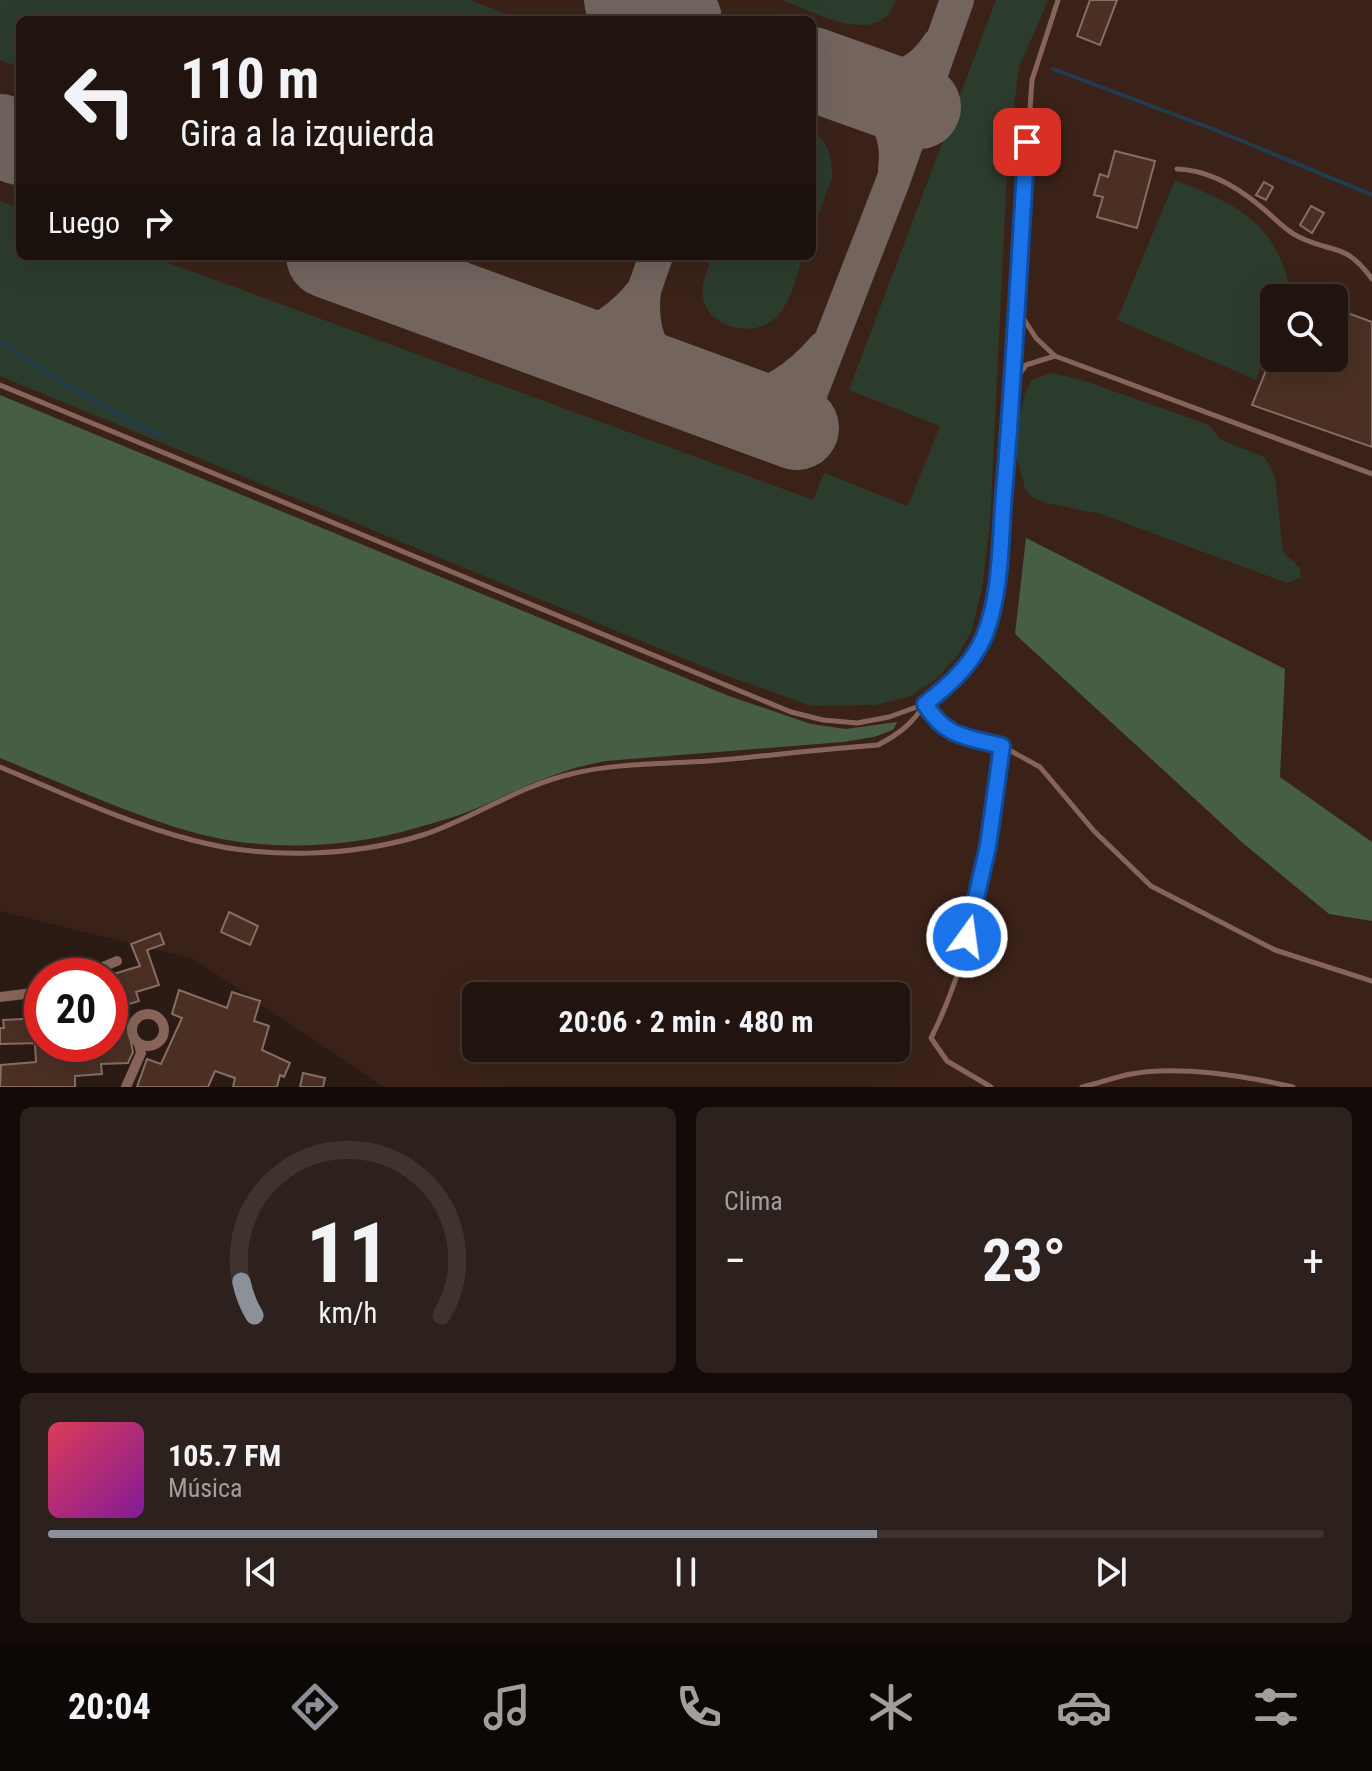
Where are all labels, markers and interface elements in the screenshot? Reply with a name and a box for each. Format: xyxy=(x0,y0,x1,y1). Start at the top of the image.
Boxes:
text: 110 m xyxy=(180,46,319,112)
icon: left xyxy=(48,48,152,152)
pin xyxy=(993,108,1061,176)
text: Gira a la izquierda xyxy=(180,113,435,155)
icon: arrive xyxy=(1005,120,1049,164)
icon: right xyxy=(136,200,180,244)
text: Luego xyxy=(48,205,120,240)
map controls xyxy=(1260,284,1348,372)
button: search xyxy=(1260,284,1348,372)
position arrow xyxy=(925,895,1009,979)
speed limit sign: 20 xyxy=(24,958,128,1062)
text: 20:06 · 2 min · 480 m xyxy=(559,1004,813,1039)
text: Clima xyxy=(724,1186,783,1216)
text: 11 xyxy=(306,1205,390,1302)
text: 23° xyxy=(982,1225,1066,1296)
text: − xyxy=(724,1235,746,1287)
text: + xyxy=(1302,1235,1324,1287)
text: km/h xyxy=(319,1296,377,1330)
text: 105.7 FM xyxy=(168,1438,281,1473)
text: Música xyxy=(168,1473,243,1503)
icon: previous xyxy=(239,1550,283,1594)
icon: pause xyxy=(664,1550,708,1594)
icon: next xyxy=(1089,1550,1133,1594)
icon: directions xyxy=(287,1679,343,1735)
icon: music xyxy=(479,1679,535,1735)
icon: phone xyxy=(671,1679,727,1735)
icon: climate xyxy=(863,1679,919,1735)
icon: car xyxy=(1056,1679,1112,1735)
icon: filters xyxy=(1248,1679,1304,1735)
text: 20:04 xyxy=(68,1686,151,1728)

